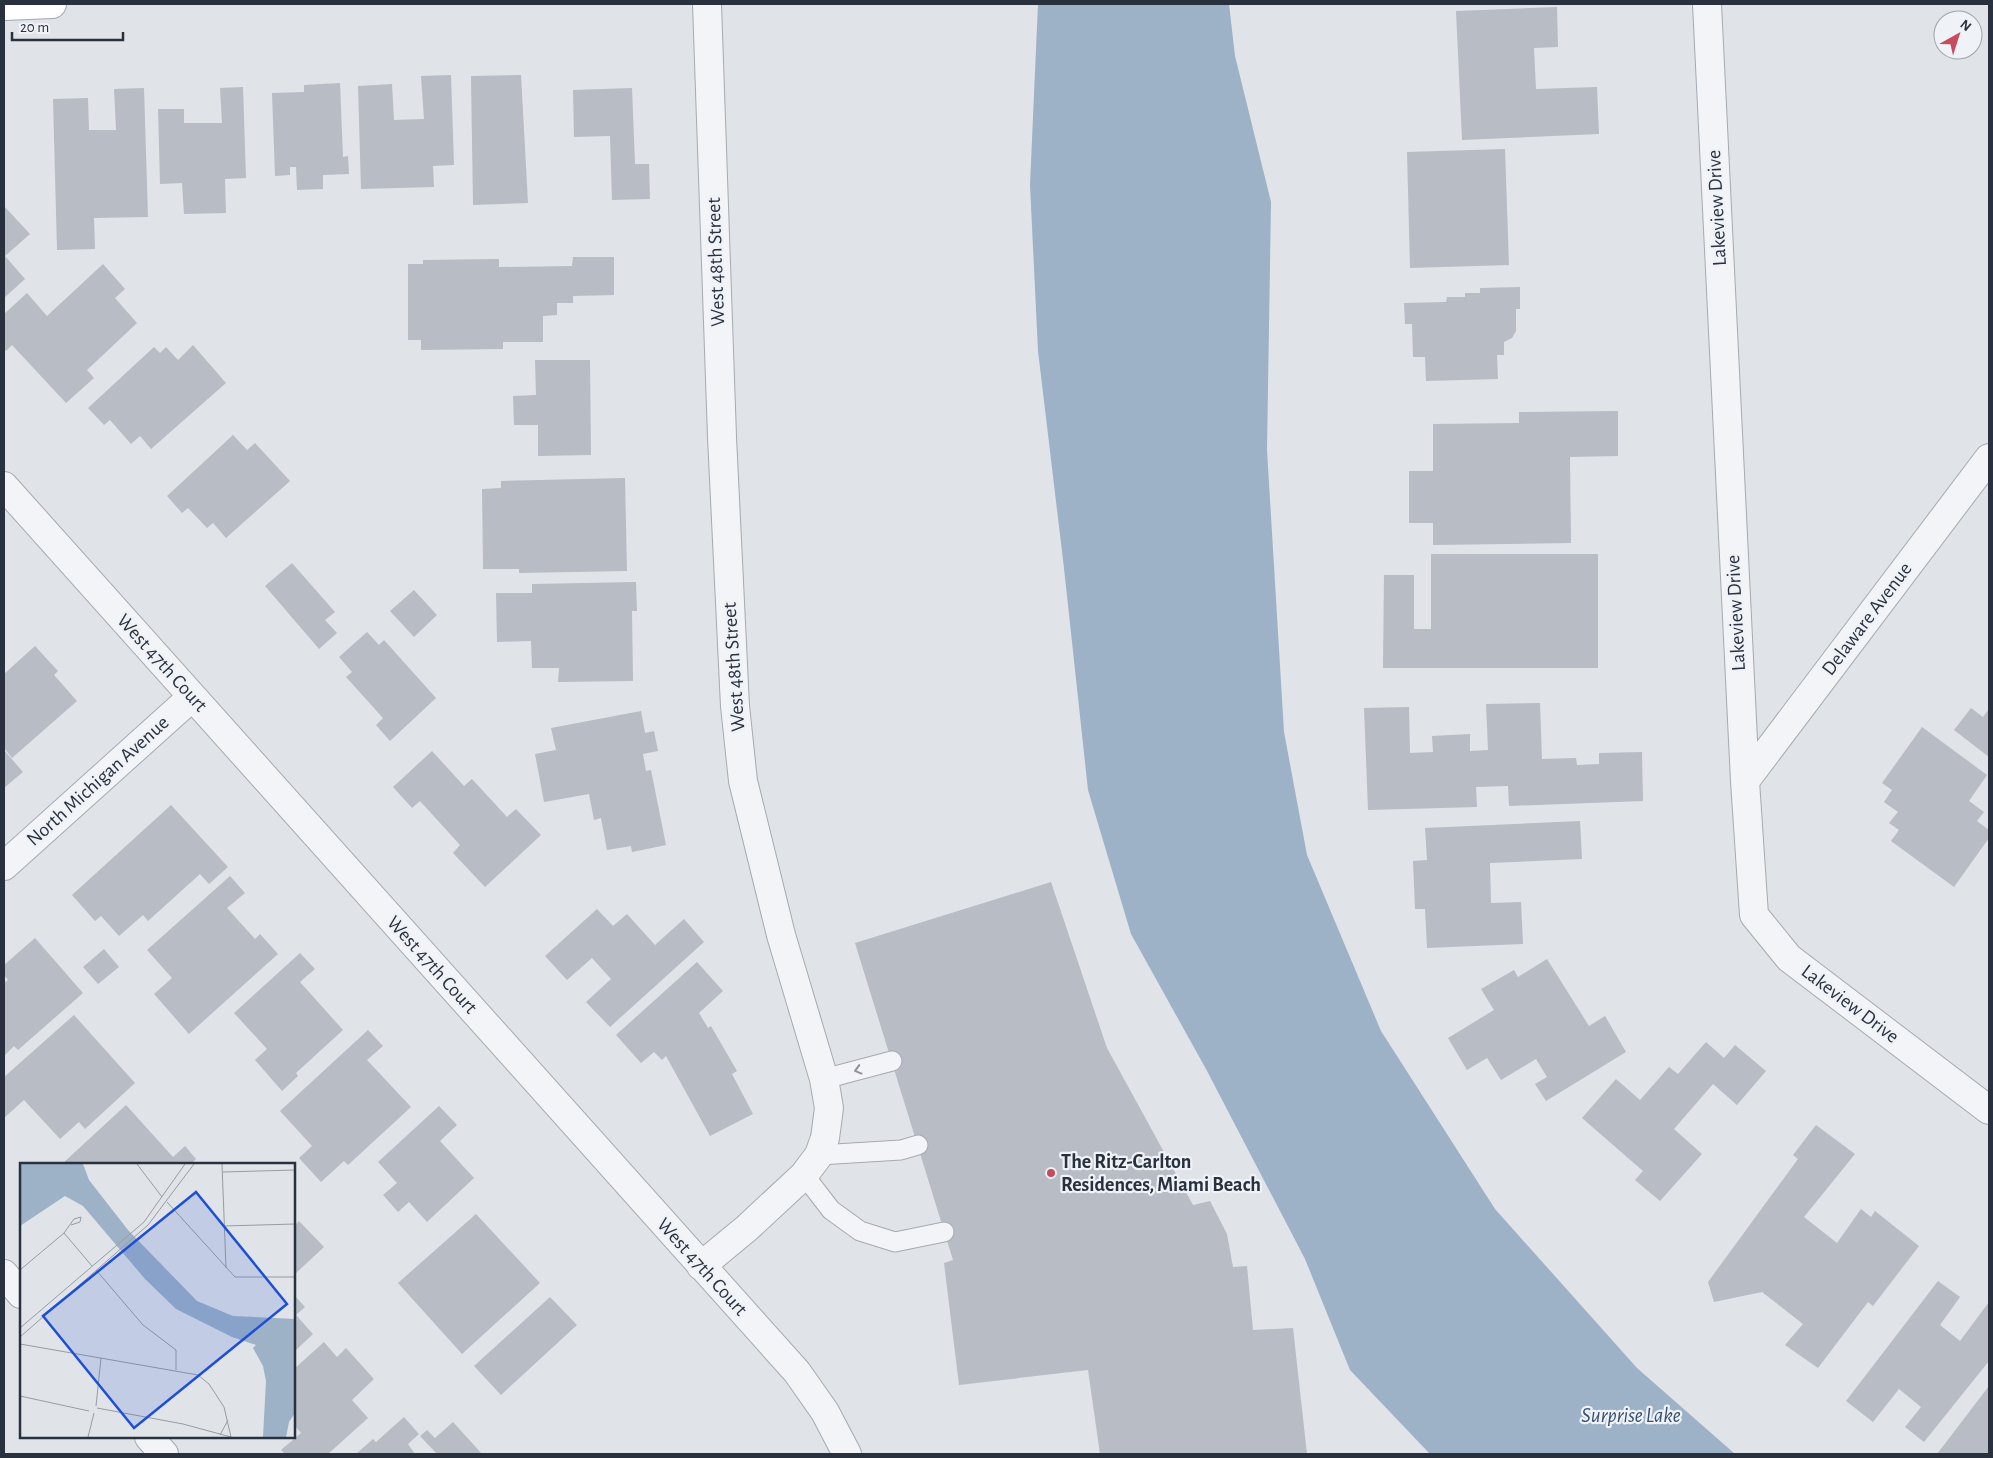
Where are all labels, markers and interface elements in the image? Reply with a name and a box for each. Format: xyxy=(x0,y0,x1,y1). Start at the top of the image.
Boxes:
scale bar xyxy=(12,10,124,42)
north arrow xyxy=(1933,10,1983,60)
text: N xyxy=(1957,17,1974,34)
text: 20 m xyxy=(20,20,49,35)
street label: Lakeview Drive xyxy=(1704,149,1730,267)
street label: West 48th Street xyxy=(704,196,728,327)
street label: Lakeview Drive xyxy=(1723,554,1749,672)
street label: Delaware Avenue xyxy=(1818,559,1916,679)
street label: West 48th Street xyxy=(719,601,748,732)
street label: West 47th Court xyxy=(113,610,211,716)
street label: North Michigan Avenue xyxy=(23,712,173,850)
street label: West 47th Court xyxy=(383,912,481,1018)
street label: Lakeview Drive xyxy=(1797,961,1903,1047)
one-way arrow xyxy=(854,1064,862,1074)
place label: The Ritz-Carlton Residences, Miami Beach xyxy=(1061,1152,1261,1195)
inset map xyxy=(20,1163,295,1438)
marker: The Ritz-Carlton Residences, Miami Beach xyxy=(1045,1167,1057,1179)
street label: West 47th Court xyxy=(653,1214,751,1320)
water label: Surprise Lake xyxy=(1581,1405,1681,1427)

